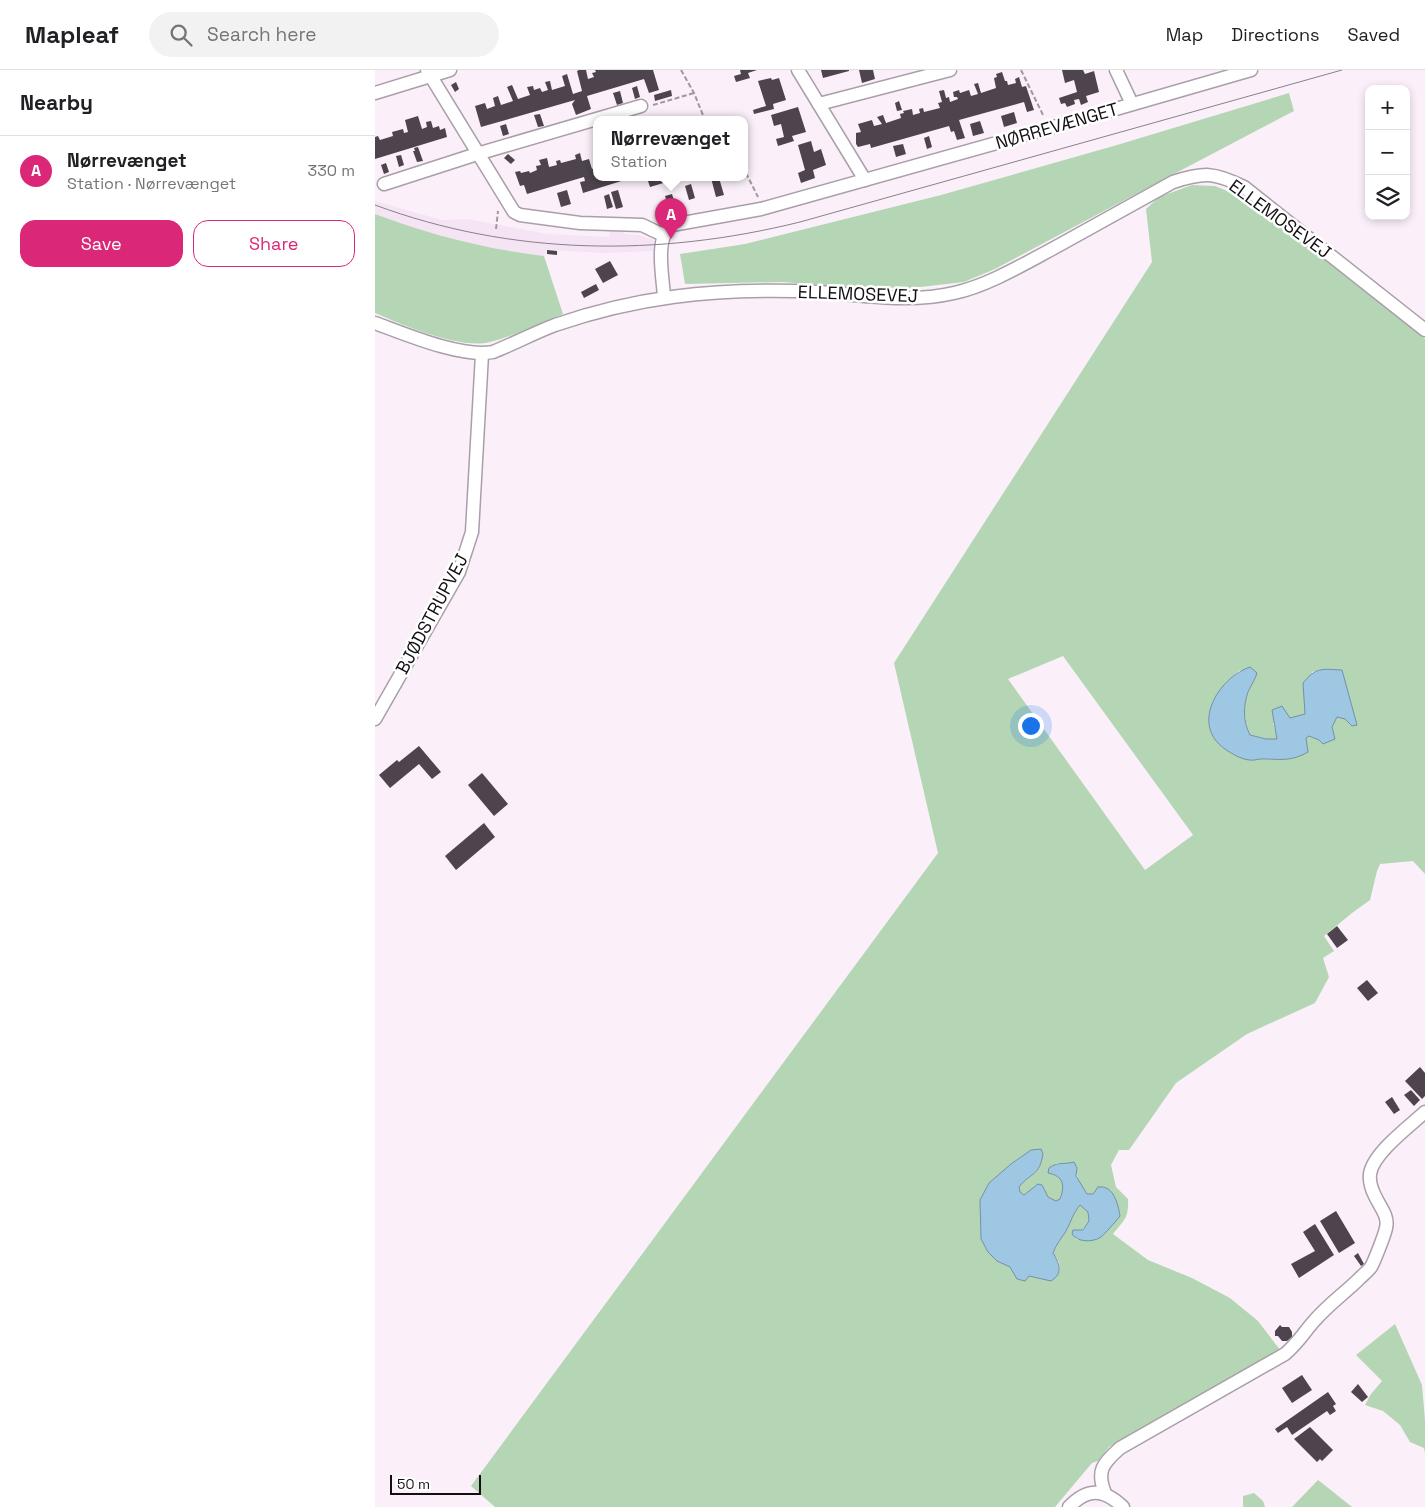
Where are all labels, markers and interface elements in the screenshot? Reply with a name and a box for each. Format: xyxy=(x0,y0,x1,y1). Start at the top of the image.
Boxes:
search box xyxy=(149,12,499,57)
text: Mapleaf xyxy=(25,19,119,50)
icon: search xyxy=(167,21,195,49)
text: Search here xyxy=(207,22,317,47)
text: Map xyxy=(1166,23,1203,46)
text: Directions xyxy=(1231,23,1320,46)
text: Saved xyxy=(1348,23,1400,46)
map controls xyxy=(1365,85,1410,220)
button: + xyxy=(1365,85,1410,130)
text: Nearby xyxy=(20,89,93,116)
street label: NØRREVÆNGET xyxy=(993,97,1121,154)
popup xyxy=(593,116,748,181)
text: Nørrevænget xyxy=(611,126,730,151)
button: − xyxy=(1365,130,1410,175)
text: Nørrevænget xyxy=(67,148,187,173)
text: Station xyxy=(611,151,667,172)
text: A xyxy=(31,160,41,181)
text: 330 m xyxy=(308,160,355,181)
text: Station · Nørrevænget xyxy=(67,173,236,194)
street label: ELLEMOSEVEJ xyxy=(1225,174,1336,263)
button: layers xyxy=(1365,175,1410,220)
pin: A xyxy=(655,198,687,239)
button: Save xyxy=(20,220,183,267)
button: Share xyxy=(193,220,355,267)
street label: ELLEMOSEVEJ xyxy=(797,280,919,307)
street label: BJØDSTRUPVEJ xyxy=(390,550,473,678)
your location xyxy=(1018,713,1044,739)
scale bar xyxy=(390,1472,481,1495)
text: 50 m xyxy=(397,1475,430,1493)

